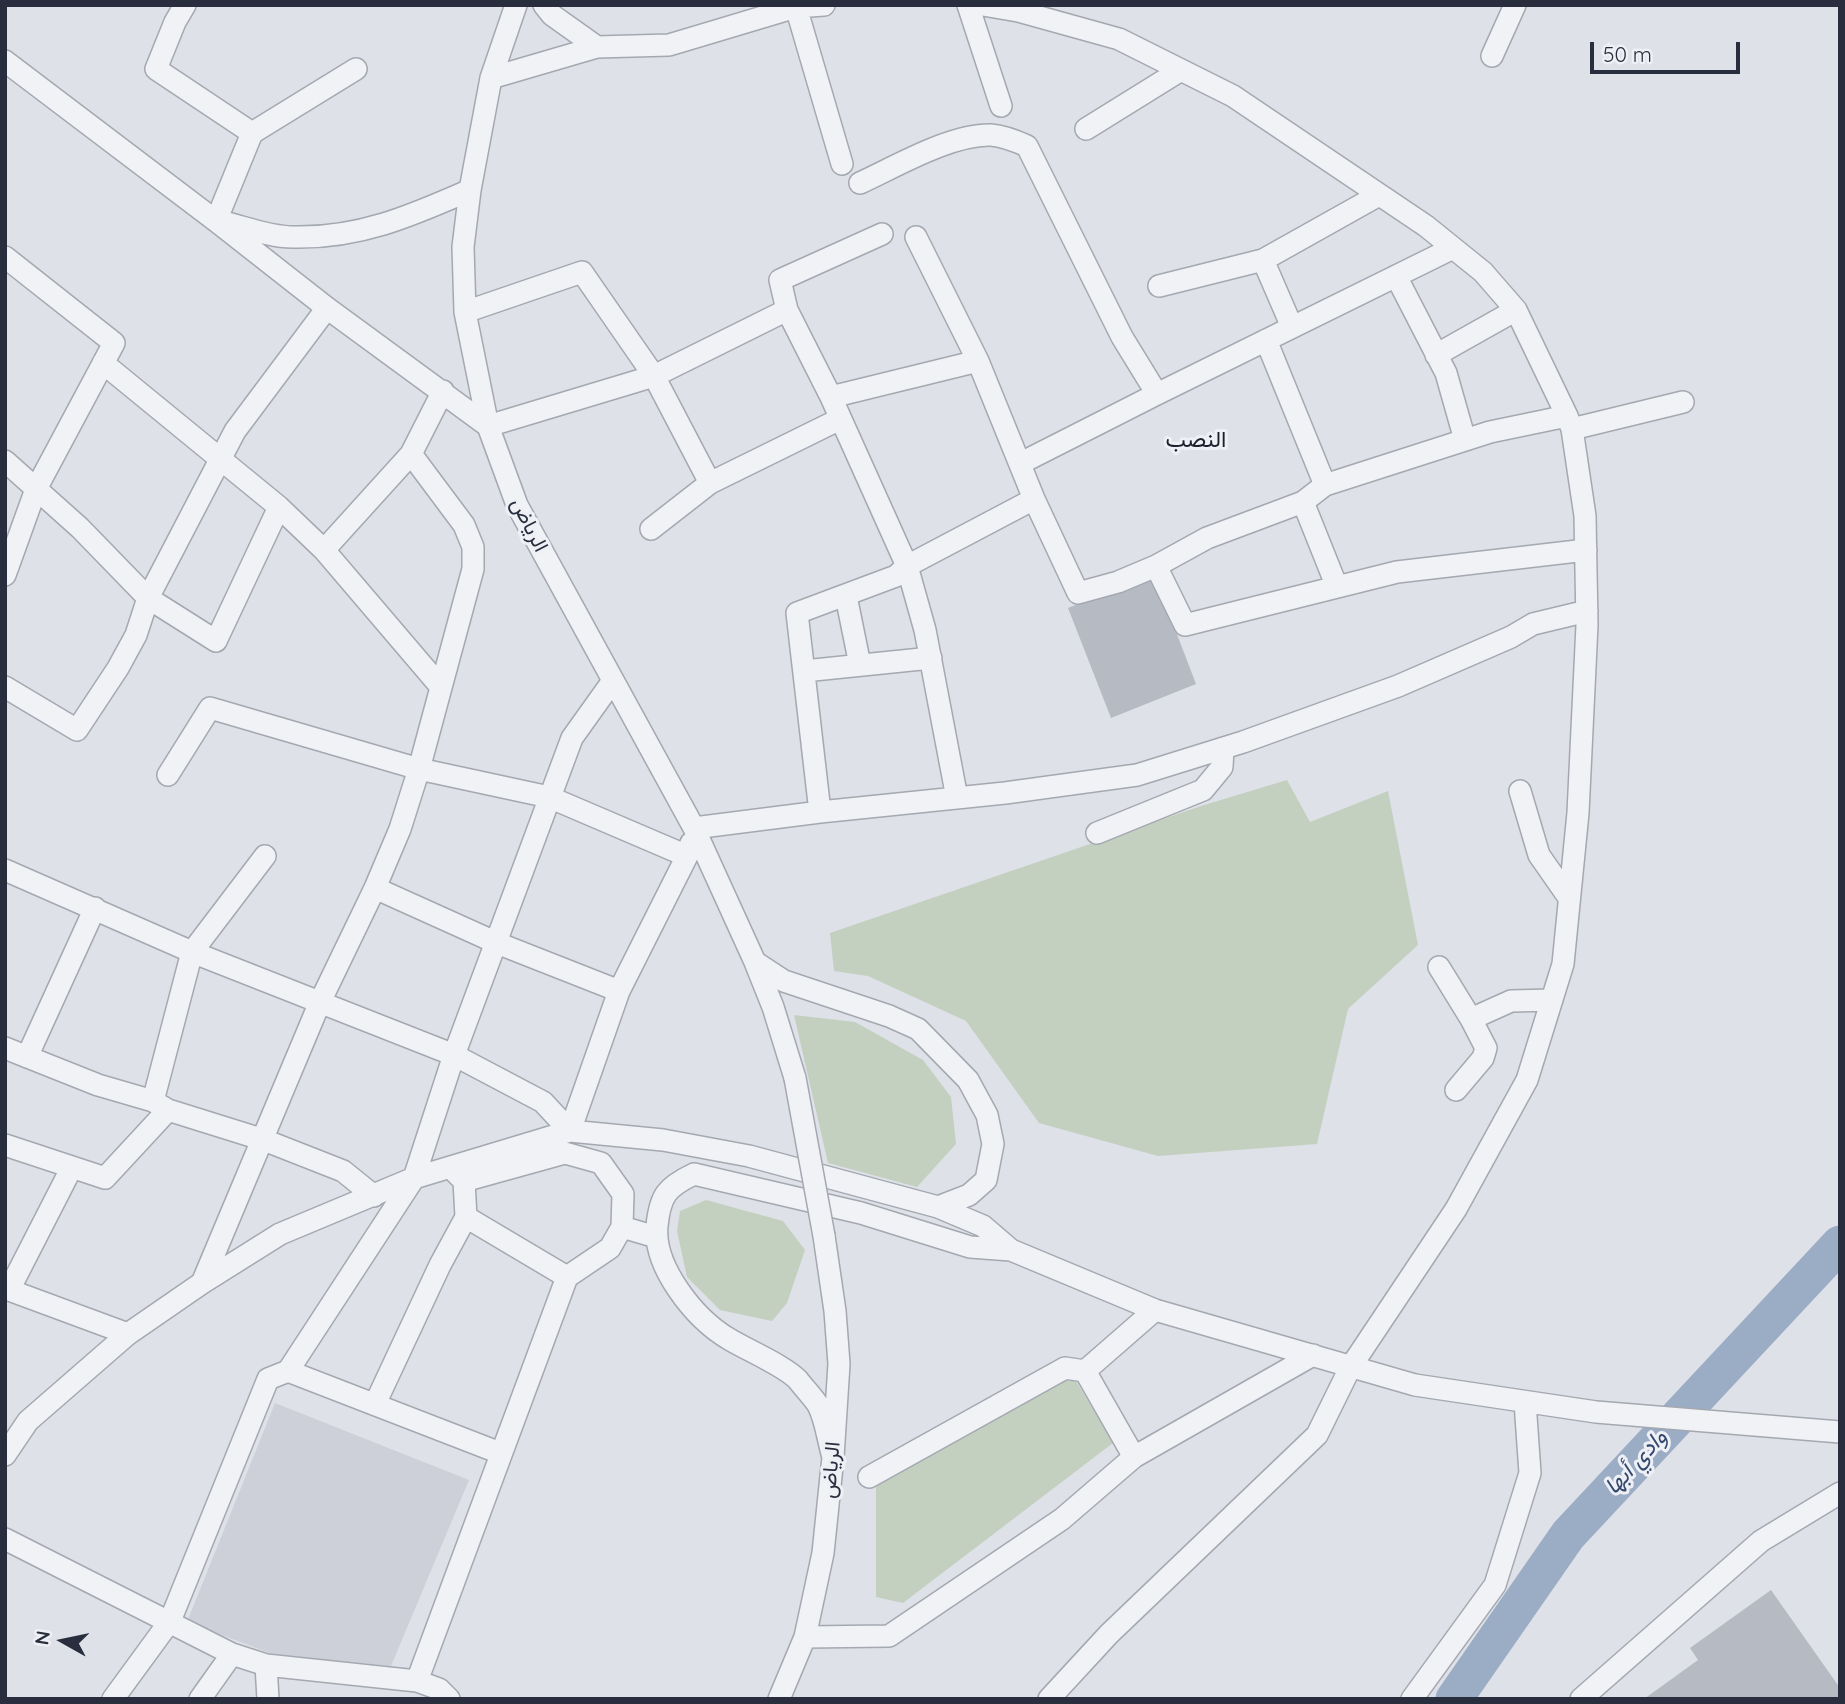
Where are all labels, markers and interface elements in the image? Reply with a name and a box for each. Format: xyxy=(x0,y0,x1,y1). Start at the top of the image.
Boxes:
scale bar xyxy=(1593,28,1744,72)
text: 50 m xyxy=(1603,41,1652,67)
district label: النصب xyxy=(1166,426,1226,454)
street label: الرياض xyxy=(505,494,553,556)
water label: وادي أبها xyxy=(1599,1424,1673,1500)
street label: الرياض xyxy=(816,1440,846,1500)
north arrow xyxy=(28,1606,98,1676)
text: N xyxy=(29,1629,55,1646)

